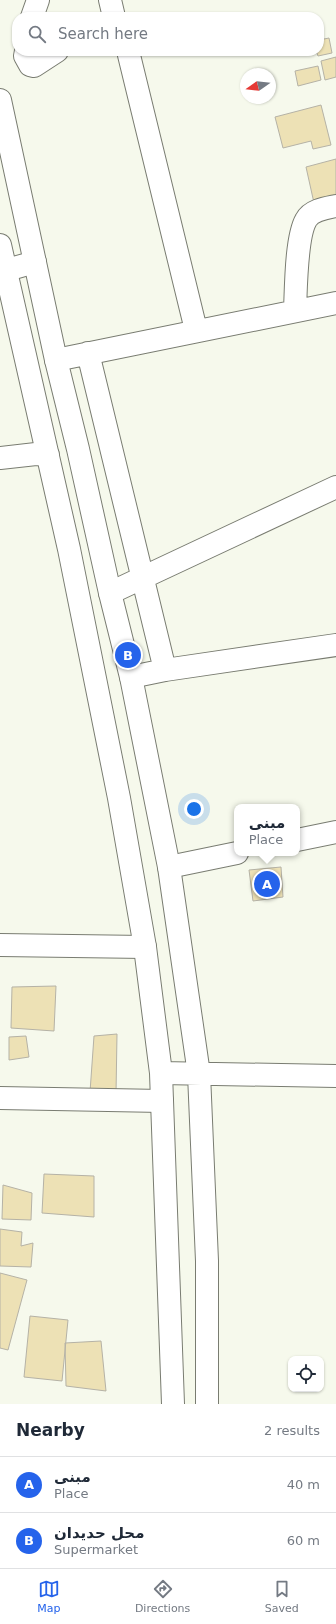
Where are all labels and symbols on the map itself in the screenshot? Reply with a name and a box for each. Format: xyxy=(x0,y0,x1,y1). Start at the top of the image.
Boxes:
north arrow xyxy=(240,68,276,104)
pin: B xyxy=(115,640,141,670)
your location xyxy=(184,799,204,819)
pin: A xyxy=(254,869,280,899)

